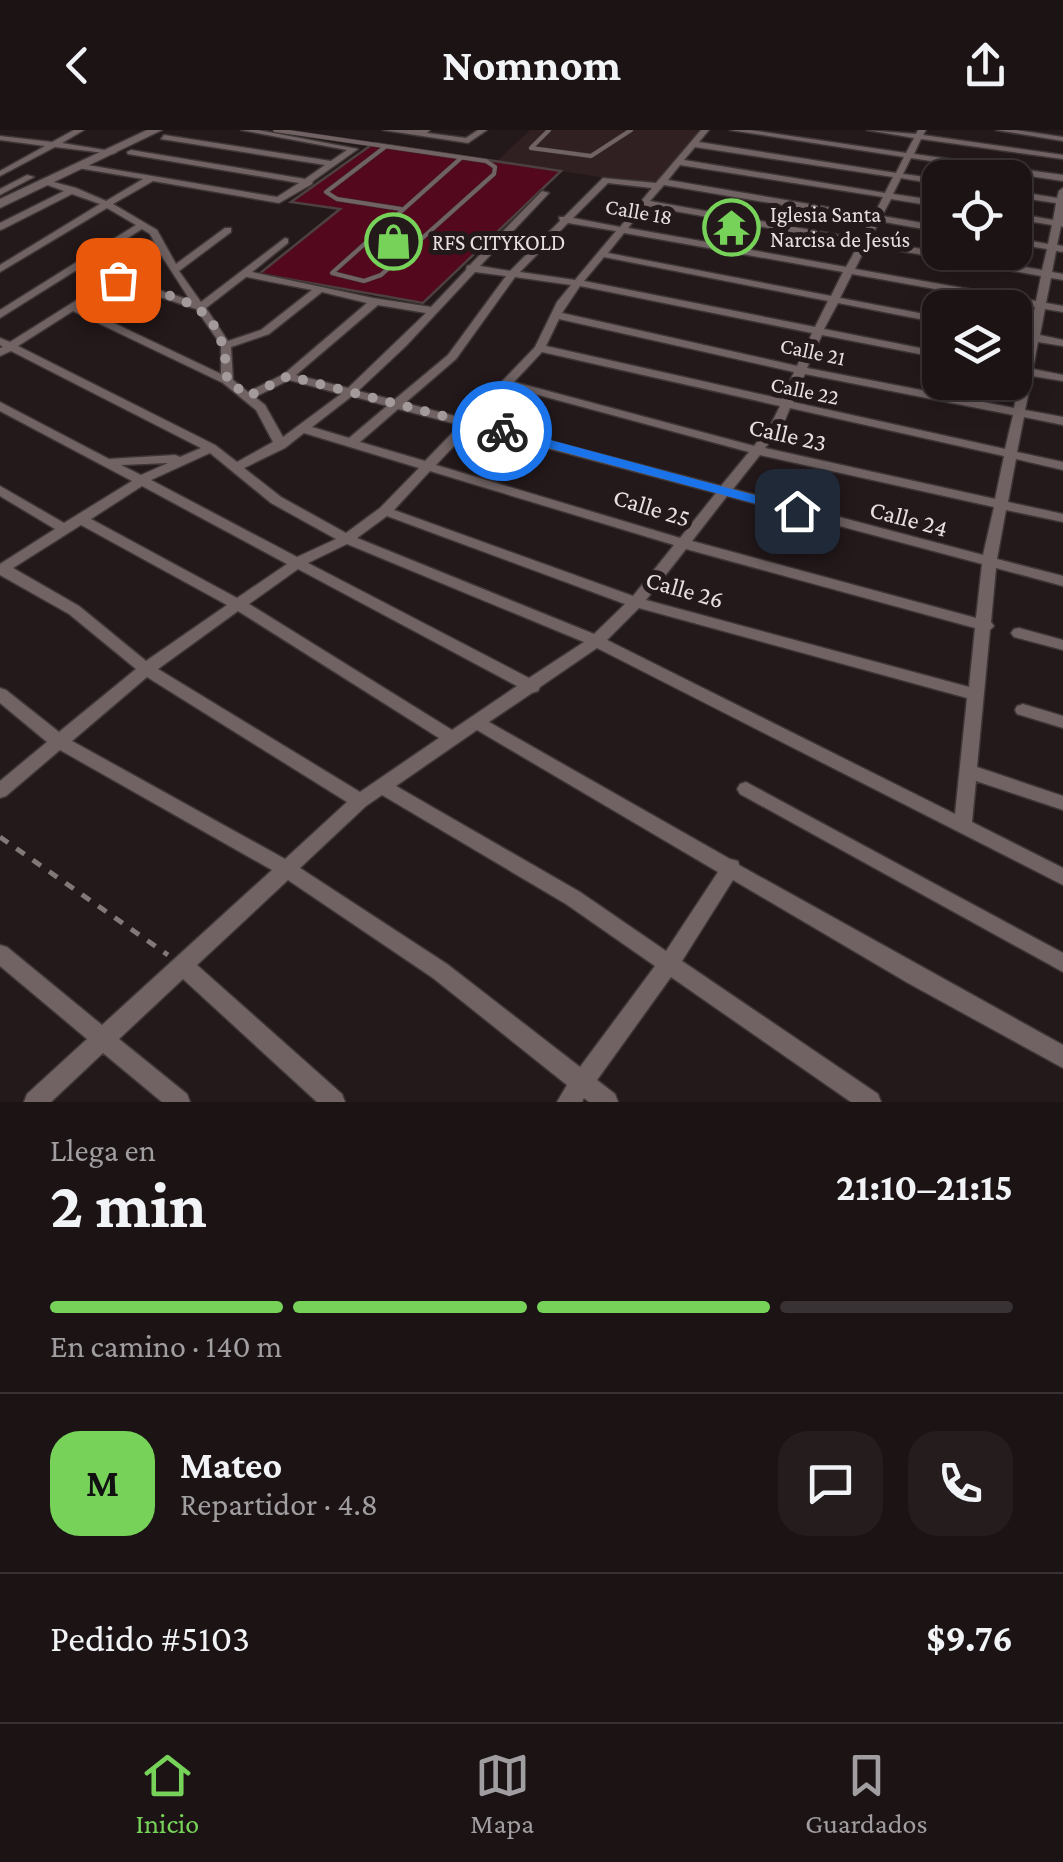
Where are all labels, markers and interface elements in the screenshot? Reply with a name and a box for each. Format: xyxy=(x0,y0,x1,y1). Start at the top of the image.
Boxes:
icon: back xyxy=(50,38,105,93)
icon: share xyxy=(958,38,1013,93)
text: Nomnom xyxy=(442,40,621,90)
map controls xyxy=(922,160,1032,400)
button: locate xyxy=(922,160,1032,270)
street label: Calle 18 xyxy=(603,193,674,230)
temple icon: Iglesia Santa Narcisa de Jesús xyxy=(701,197,761,257)
place label: Iglesia Santa Narcisa de Jesús xyxy=(770,202,910,252)
shop icon: RFS CITYKOLD xyxy=(363,212,423,272)
place label: RFS CITYKOLD xyxy=(432,230,565,255)
pin xyxy=(76,238,161,323)
icon: bag xyxy=(91,253,146,308)
button: layers xyxy=(922,290,1032,400)
street label: Calle 21 xyxy=(778,332,848,371)
street label: Calle 22 xyxy=(768,371,841,410)
courier xyxy=(452,381,552,481)
icon: bike xyxy=(475,404,530,459)
street label: Calle 23 xyxy=(746,412,829,457)
pin xyxy=(755,469,840,554)
street label: Calle 25 xyxy=(610,483,693,532)
icon: home xyxy=(770,484,825,539)
street label: Calle 24 xyxy=(867,495,951,542)
street label: Calle 26 xyxy=(643,566,727,613)
text: Llega en xyxy=(50,1132,156,1168)
text: 21:10–21:15 xyxy=(836,1166,1013,1208)
text: 2 min xyxy=(50,1169,207,1241)
text: En camino · 140 m xyxy=(50,1328,282,1364)
button: chat xyxy=(778,1431,883,1536)
button: phone xyxy=(908,1431,1013,1536)
text: Mateo xyxy=(180,1444,282,1486)
text: M xyxy=(86,1462,119,1504)
text: Repartidor · 4.8 xyxy=(180,1486,378,1522)
text: Pedido #5103 xyxy=(50,1617,250,1659)
text: $9.76 xyxy=(926,1617,1013,1659)
tab: Inicio xyxy=(136,1748,199,1839)
tab: Mapa xyxy=(470,1748,534,1839)
tab: Guardados xyxy=(805,1748,927,1839)

